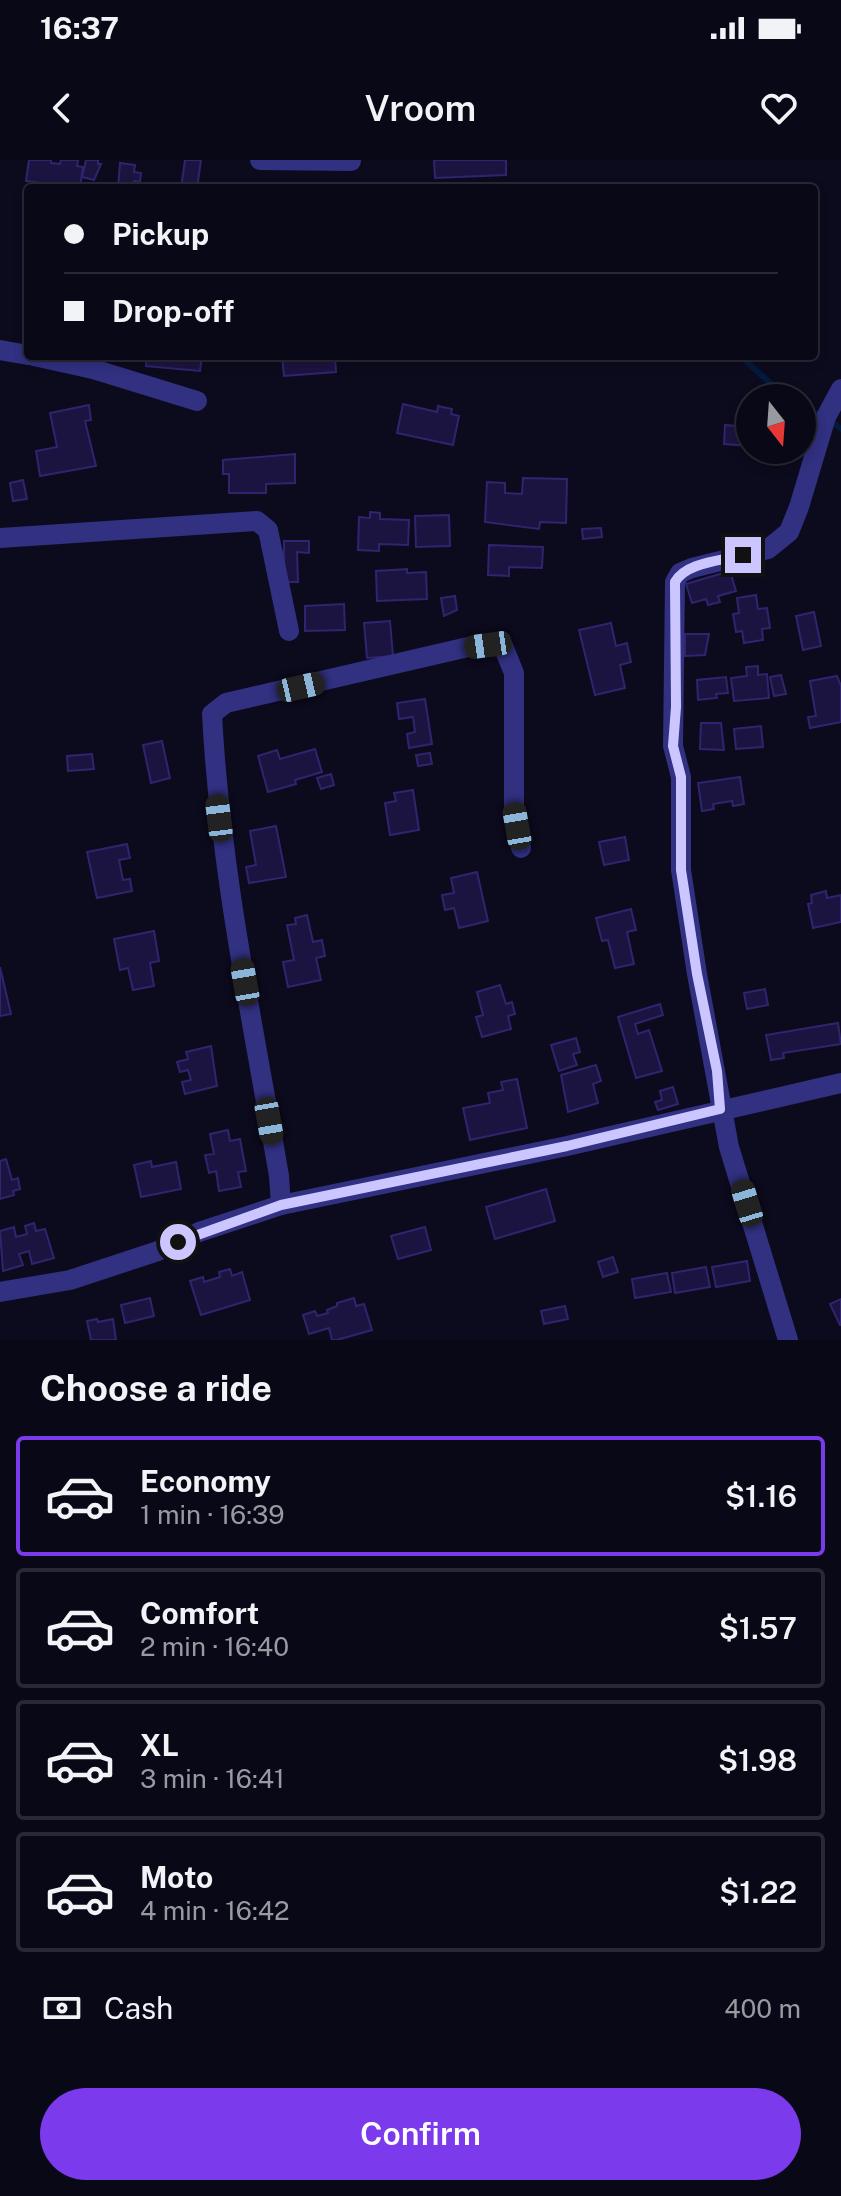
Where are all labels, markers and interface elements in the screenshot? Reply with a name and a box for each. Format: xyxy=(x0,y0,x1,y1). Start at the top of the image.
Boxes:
text: 16:37 xyxy=(40,10,119,46)
icon: back xyxy=(40,86,84,130)
icon: heart xyxy=(757,86,801,130)
text: Vroom xyxy=(365,87,476,129)
text: Pickup xyxy=(112,216,209,252)
text: Drop-off xyxy=(112,293,234,329)
north arrow xyxy=(736,384,816,464)
map controls xyxy=(736,384,816,464)
route end xyxy=(725,537,761,573)
car xyxy=(463,630,513,660)
car xyxy=(275,670,327,704)
car xyxy=(204,793,234,843)
car xyxy=(501,800,533,852)
car xyxy=(229,956,261,1008)
car xyxy=(253,1095,285,1147)
car xyxy=(729,1177,765,1229)
route start xyxy=(160,1224,196,1260)
text: Choose a ride xyxy=(40,1367,272,1409)
icon: car xyxy=(44,1460,116,1532)
text: Economy xyxy=(140,1463,271,1499)
text: $1.16 xyxy=(725,1478,797,1514)
text: 1 min · 16:39 xyxy=(140,1499,285,1530)
icon: car xyxy=(44,1592,116,1664)
text: Comfort xyxy=(140,1595,259,1631)
text: $1.57 xyxy=(719,1610,797,1646)
text: 2 min · 16:40 xyxy=(140,1631,289,1662)
icon: car xyxy=(44,1724,116,1796)
text: XL xyxy=(140,1727,179,1763)
text: $1.98 xyxy=(718,1742,797,1778)
text: 3 min · 16:41 xyxy=(140,1763,285,1794)
icon: car xyxy=(44,1856,116,1928)
text: Moto xyxy=(140,1859,213,1895)
text: $1.22 xyxy=(719,1874,797,1910)
text: 4 min · 16:42 xyxy=(140,1895,290,1926)
icon: cash xyxy=(40,1986,84,2030)
text: Cash xyxy=(104,1990,173,2026)
text: 400 m xyxy=(724,1993,801,2024)
button: Confirm xyxy=(40,2088,801,2180)

